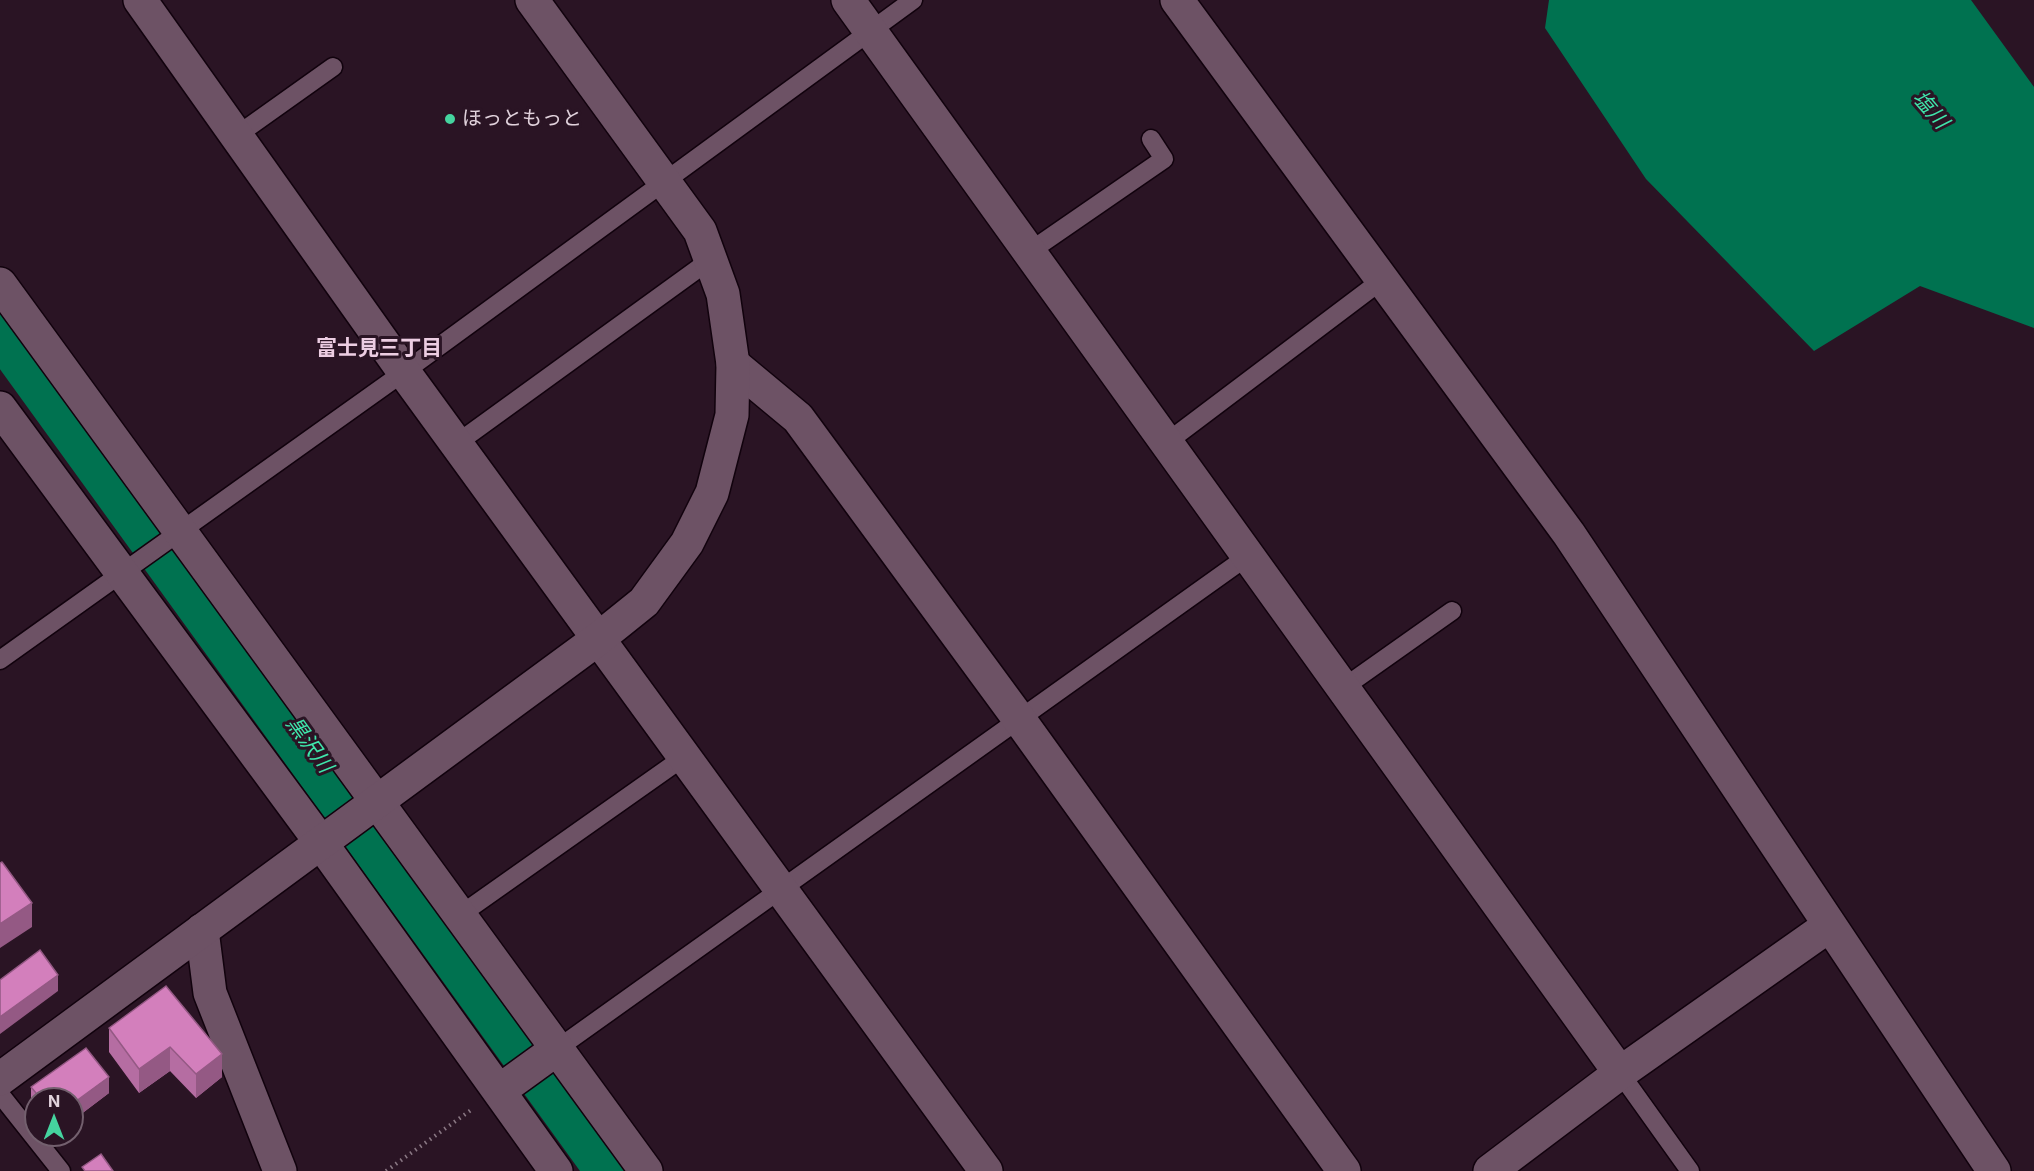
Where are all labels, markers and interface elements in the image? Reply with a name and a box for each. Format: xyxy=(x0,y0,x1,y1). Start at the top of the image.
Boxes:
water label: 塩川 xyxy=(1907,86,1953,134)
place label: ほっともっと xyxy=(462,107,582,131)
marker: ほっともっと xyxy=(443,112,457,126)
district label: 富士見三丁目 xyxy=(316,336,442,362)
water label: 黒沢川 xyxy=(280,712,338,778)
north arrow xyxy=(24,1087,84,1147)
text: N xyxy=(48,1091,60,1111)

